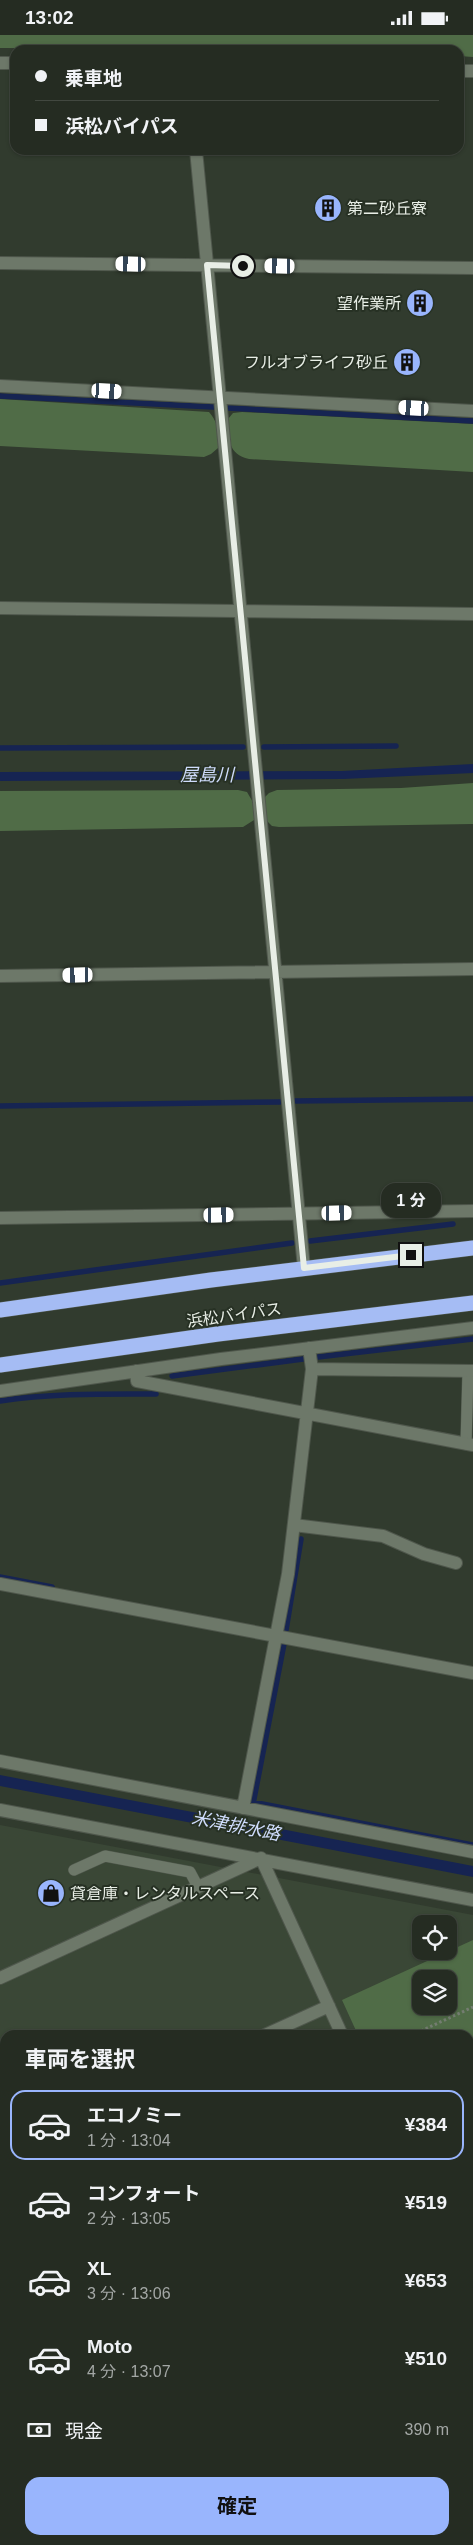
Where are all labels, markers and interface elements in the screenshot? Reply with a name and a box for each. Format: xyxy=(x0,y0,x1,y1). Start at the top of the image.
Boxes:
text: 13:02 xyxy=(25,7,74,28)
text: 乗車地 xyxy=(65,68,122,89)
text: 浜松バイパス xyxy=(65,116,179,137)
building icon: 第二砂丘寮 xyxy=(313,193,343,223)
place label: 第二砂丘寮 xyxy=(347,200,427,217)
route start xyxy=(232,255,254,277)
car xyxy=(115,256,146,272)
car xyxy=(264,258,295,274)
building icon: 望作業所 xyxy=(405,288,435,318)
place label: 望作業所 xyxy=(337,295,401,312)
building icon: フルオブライフ砂丘 xyxy=(392,347,422,377)
place label: フルオブライフ砂丘 xyxy=(244,354,388,371)
car xyxy=(91,383,122,399)
car xyxy=(398,400,429,416)
water label: 屋島川 xyxy=(180,765,236,785)
car xyxy=(62,967,93,983)
callout: 1 分 xyxy=(381,1183,441,1217)
text: 1 分 xyxy=(396,1192,426,1209)
car xyxy=(321,1205,352,1221)
car xyxy=(203,1207,234,1223)
route end xyxy=(400,1244,422,1266)
street label: 浜松バイパス xyxy=(185,1300,283,1330)
water label: 米津排水路 xyxy=(190,1808,284,1845)
shop icon: 貸倉庫・レンタルスペース xyxy=(36,1878,66,1908)
place label: 貸倉庫・レンタルスペース xyxy=(70,1885,260,1902)
map controls xyxy=(412,1915,457,2015)
button: locate xyxy=(412,1915,457,1960)
button: layers xyxy=(412,1970,457,2015)
text: 車両を選択 xyxy=(25,2047,135,2072)
icon: car xyxy=(27,2103,72,2148)
text: エコノミー xyxy=(87,2105,182,2126)
text: ¥384 xyxy=(405,2114,447,2135)
text: 1 分 · 13:04 xyxy=(87,2132,171,2149)
icon: car xyxy=(27,2181,72,2226)
text: コンフォート xyxy=(87,2183,200,2204)
text: ¥519 xyxy=(405,2192,447,2213)
text: 2 分 · 13:05 xyxy=(87,2210,171,2227)
text: XL xyxy=(87,2258,111,2279)
icon: car xyxy=(27,2259,72,2304)
text: ¥653 xyxy=(405,2270,447,2291)
text: 3 分 · 13:06 xyxy=(87,2285,171,2302)
text: Moto xyxy=(87,2336,132,2357)
icon: car xyxy=(27,2337,72,2382)
text: ¥510 xyxy=(405,2348,447,2369)
text: 4 分 · 13:07 xyxy=(87,2363,171,2380)
icon: cash xyxy=(25,2416,53,2444)
text: 現金 xyxy=(65,2421,103,2442)
text: 390 m xyxy=(405,2421,449,2438)
button: 確定 xyxy=(25,2477,449,2535)

